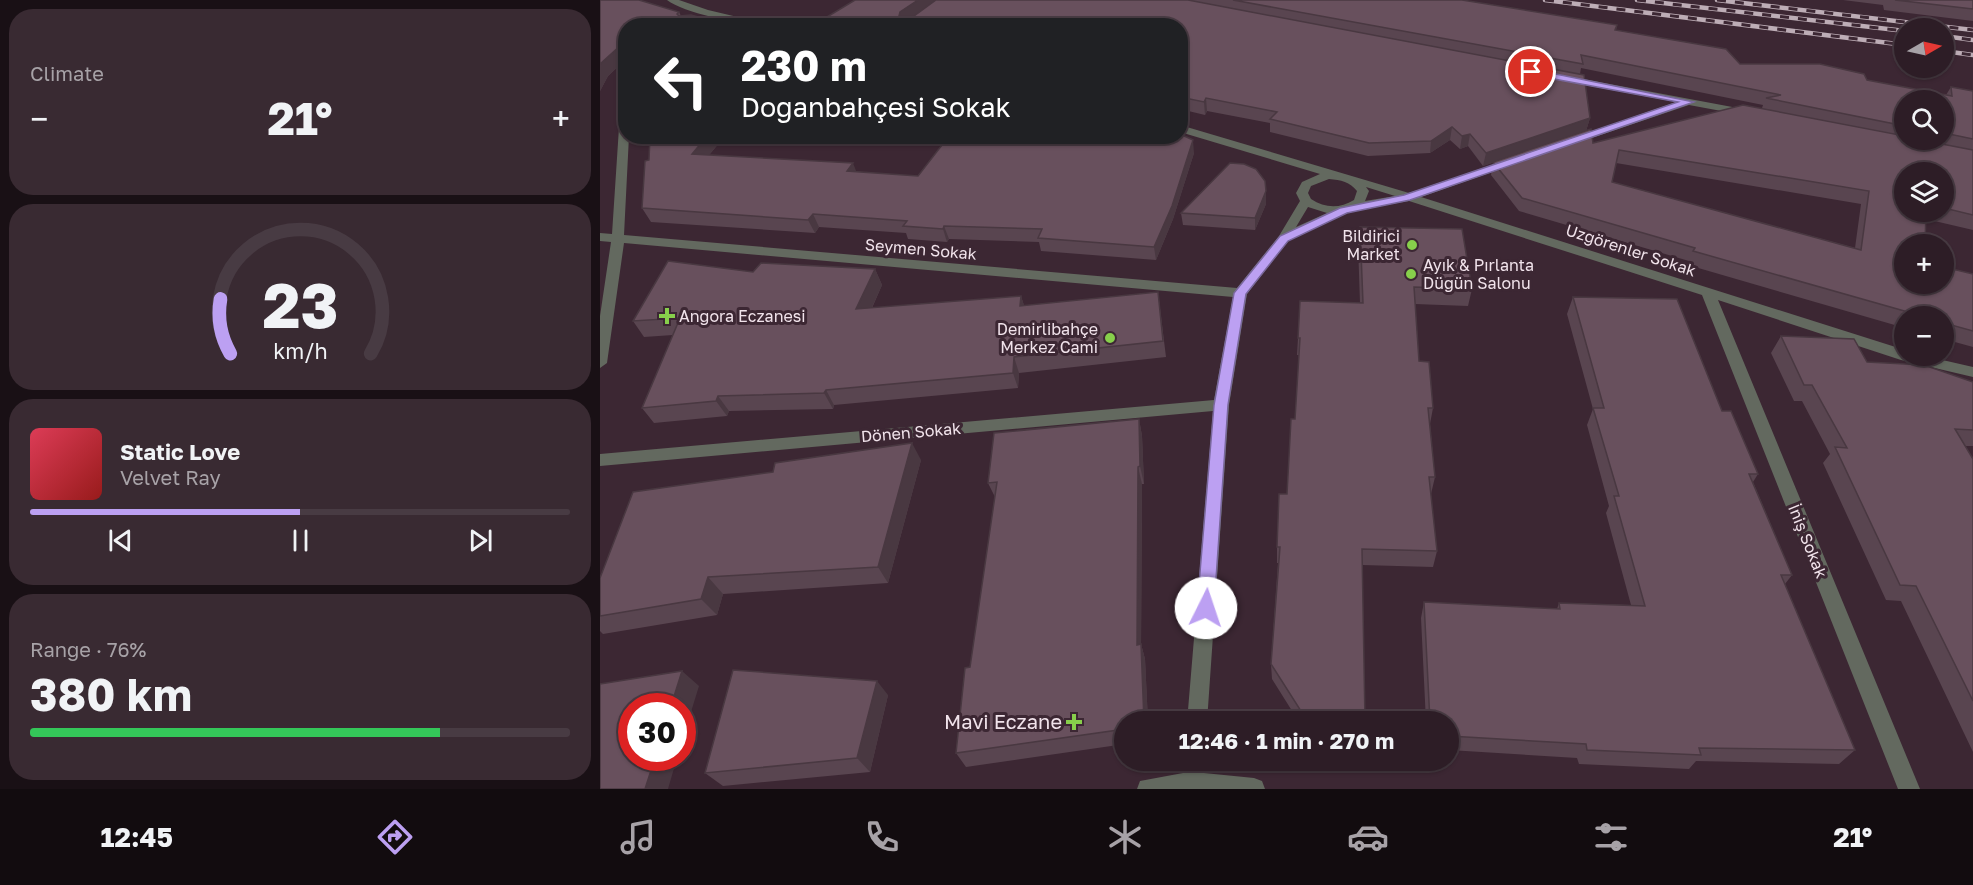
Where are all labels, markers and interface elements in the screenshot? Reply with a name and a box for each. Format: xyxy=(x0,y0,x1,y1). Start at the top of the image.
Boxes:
north arrow xyxy=(1894,18,1954,78)
map controls xyxy=(1894,18,1954,366)
text: 230 m xyxy=(741,40,867,90)
icon: left xyxy=(642,42,720,120)
pin xyxy=(1505,46,1556,97)
icon: arrive xyxy=(1514,55,1547,88)
text: Climate xyxy=(30,61,104,85)
button: search xyxy=(1894,90,1954,150)
text: 21° xyxy=(267,91,333,145)
text: Doğanbahçesi Sokak xyxy=(741,91,1011,123)
text: − xyxy=(30,99,48,138)
text: + xyxy=(552,99,570,138)
button: layers xyxy=(1894,162,1954,222)
street label: Uzgörenler Sokak xyxy=(1563,220,1699,280)
place label: Bildirici Market xyxy=(1342,226,1400,264)
street label: Seymen Sokak xyxy=(864,234,978,264)
button: + xyxy=(1894,234,1954,294)
marker: Bildirici Market xyxy=(1405,238,1419,252)
place label: Ayık & Pırlanta Düğün Salonu xyxy=(1423,255,1534,293)
text: 23 xyxy=(262,267,338,342)
marker: Ayık & Pırlanta Düğün Salonu xyxy=(1404,267,1418,281)
place label: Angora Eczanesi xyxy=(679,306,806,326)
button: − xyxy=(1894,306,1954,366)
marker: Angora Eczanesi xyxy=(660,309,674,323)
place label: Demirlibahçe Merkez Cami xyxy=(997,319,1098,357)
marker: Demirlibahçe Merkez Cami xyxy=(1103,331,1117,345)
text: km/h xyxy=(273,338,327,364)
street label: Dönen Sokak xyxy=(860,418,962,446)
text: Static Love xyxy=(120,438,240,465)
text: Velvet Ray xyxy=(120,465,221,489)
street label: İniş Sokak xyxy=(1784,501,1832,581)
icon: previous xyxy=(104,524,137,557)
icon: pause xyxy=(284,524,317,557)
icon: next xyxy=(464,524,497,557)
position arrow xyxy=(1174,576,1238,640)
text: Range · 76% xyxy=(30,637,146,661)
text: 380 km xyxy=(30,667,192,721)
speed limit sign: 30 xyxy=(618,693,696,771)
place label: Mavi Eczane xyxy=(944,709,1062,733)
marker: Mavi Eczane xyxy=(1067,715,1081,729)
text: 12:46 · 1 min · 270 m xyxy=(1179,727,1394,754)
icon: directions xyxy=(374,816,416,858)
icon: music xyxy=(617,816,659,858)
icon: phone xyxy=(861,816,903,858)
icon: climate xyxy=(1104,816,1146,858)
icon: car xyxy=(1347,816,1389,858)
icon: filters xyxy=(1590,816,1632,858)
text: 12:45 xyxy=(101,821,173,853)
text: 21° xyxy=(1833,821,1872,853)

